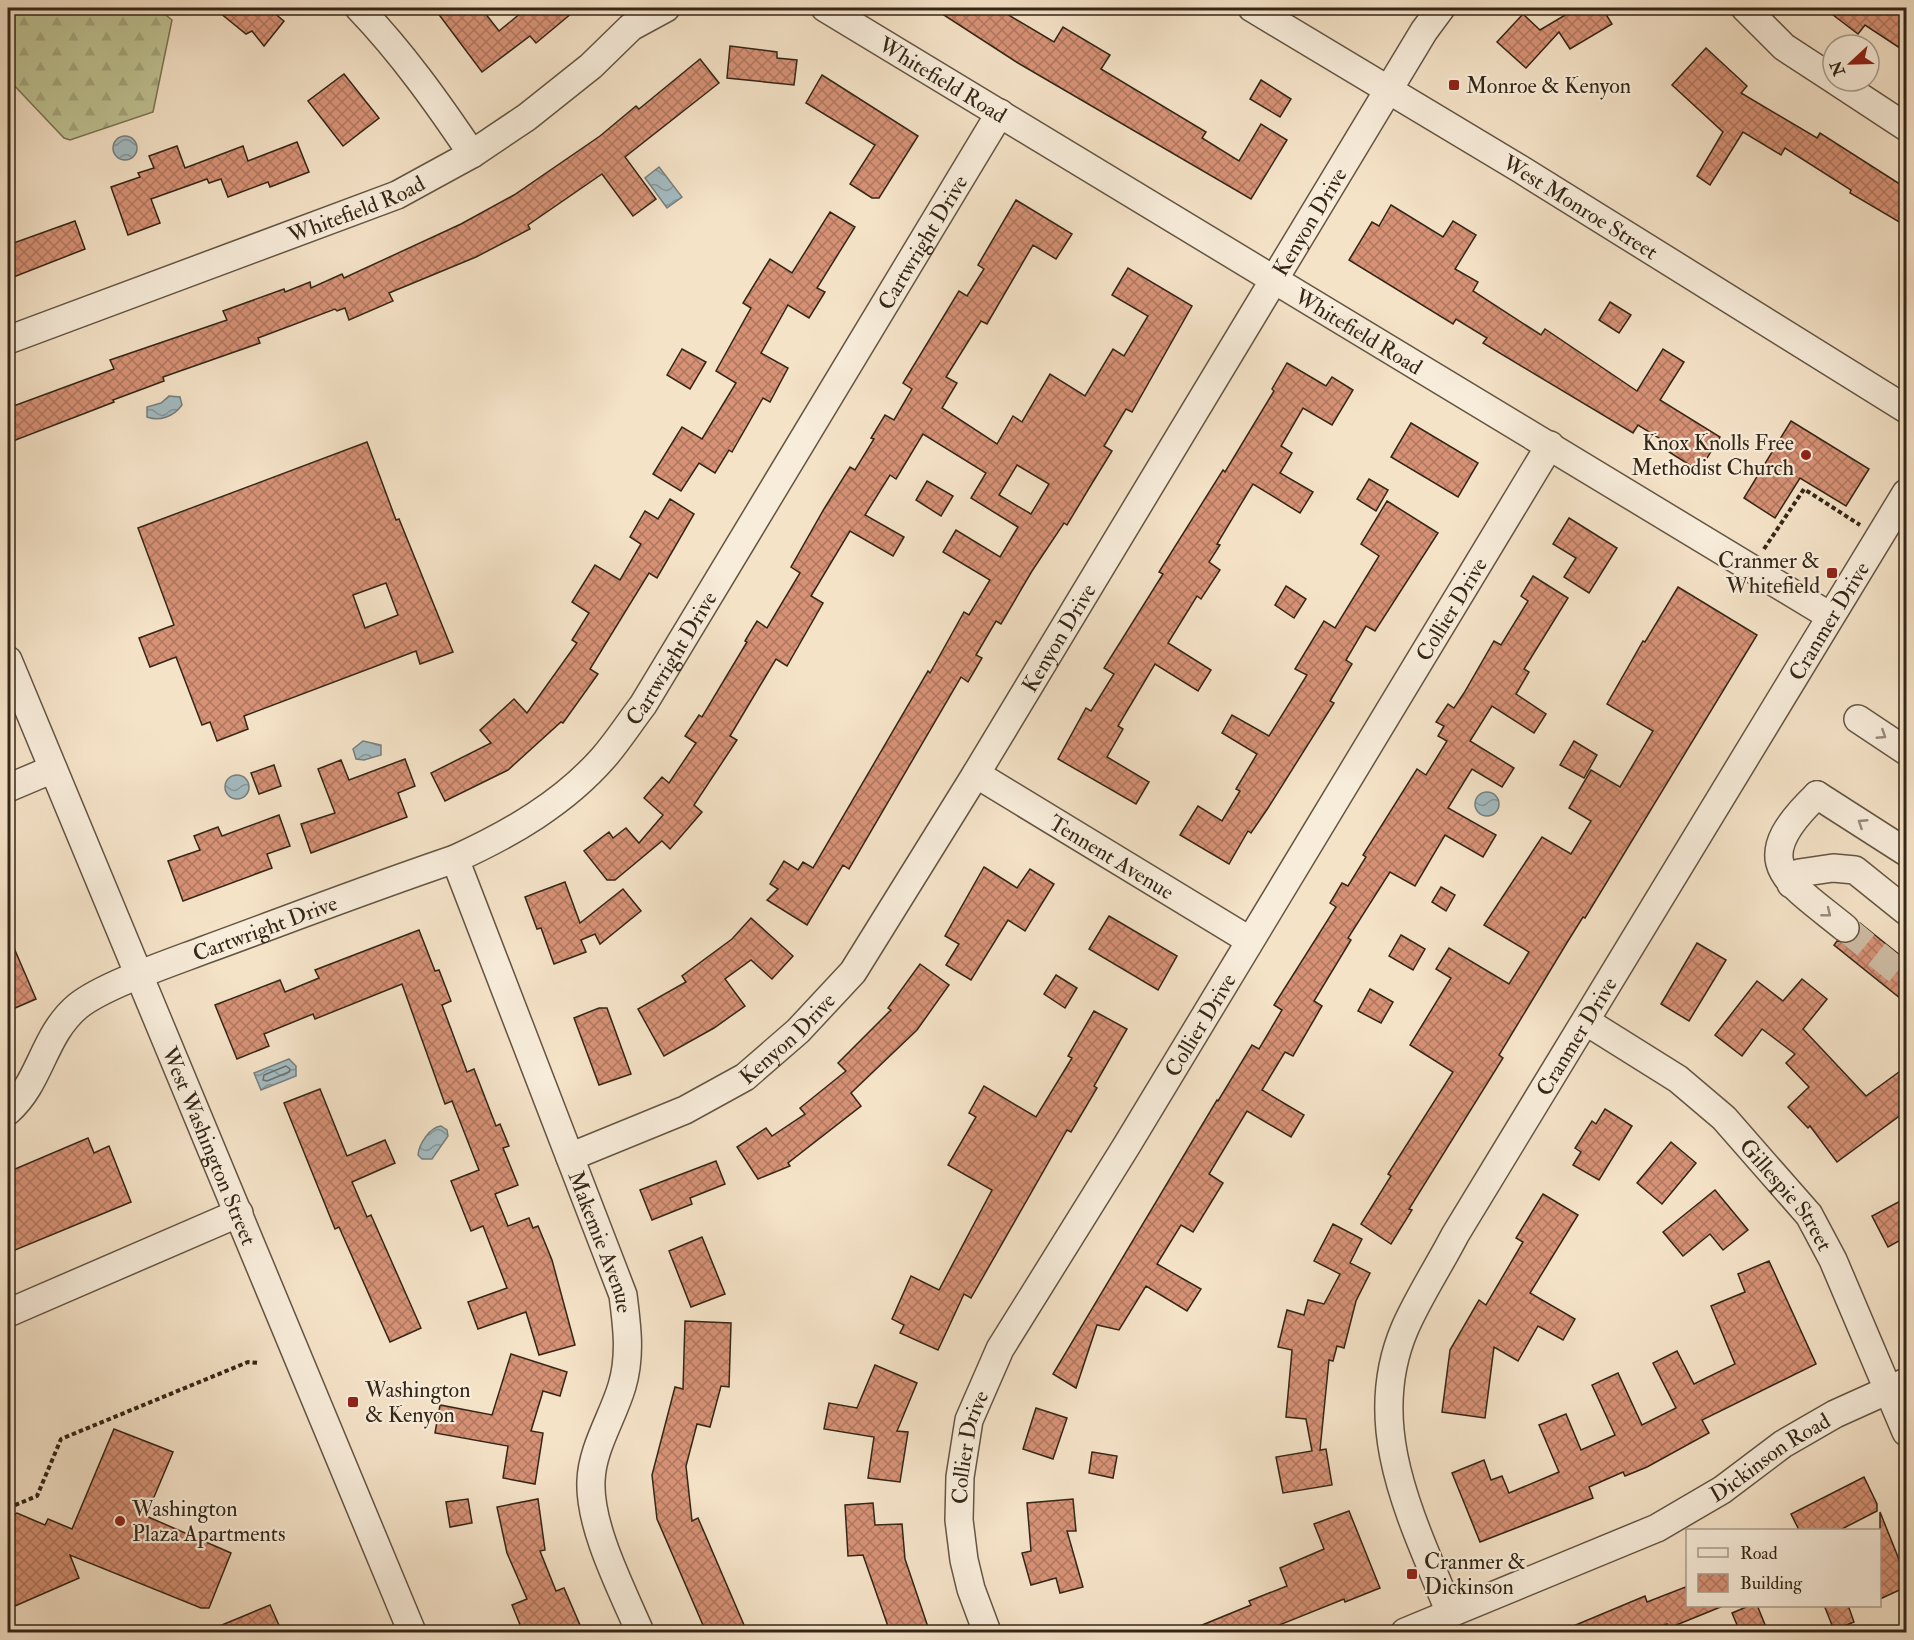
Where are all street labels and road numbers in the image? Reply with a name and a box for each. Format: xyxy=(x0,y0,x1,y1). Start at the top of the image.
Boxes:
street label: Whitefield Road xyxy=(873,30,1012,130)
street label: West Monroe Street xyxy=(1497,148,1663,266)
street label: Kenyon Drive xyxy=(1267,162,1354,281)
street label: Whitefield Road xyxy=(283,170,430,250)
street label: Cartwright Drive xyxy=(872,170,974,315)
street label: Whitefield Road xyxy=(1288,282,1428,381)
street label: Collier Drive xyxy=(1410,552,1494,666)
street label: Cranmer Drive xyxy=(1782,557,1876,686)
street label: Kenyon Drive xyxy=(1016,579,1103,697)
street label: Cartwright Drive xyxy=(620,586,723,731)
street label: Tennent Avenue xyxy=(1044,809,1179,906)
street label: Cartwright Drive xyxy=(189,889,341,968)
street label: Collier Drive xyxy=(1159,968,1243,1082)
street label: Cranmer Drive xyxy=(1530,972,1624,1101)
street label: Kenyon Drive xyxy=(734,987,842,1091)
street label: West Washington Street xyxy=(155,1042,263,1249)
street label: Gillespie Street xyxy=(1733,1133,1839,1256)
street label: Makemie Avenue xyxy=(561,1167,638,1314)
street label: Collier Drive xyxy=(946,1386,995,1504)
street label: Dickinson Road xyxy=(1705,1407,1836,1509)

